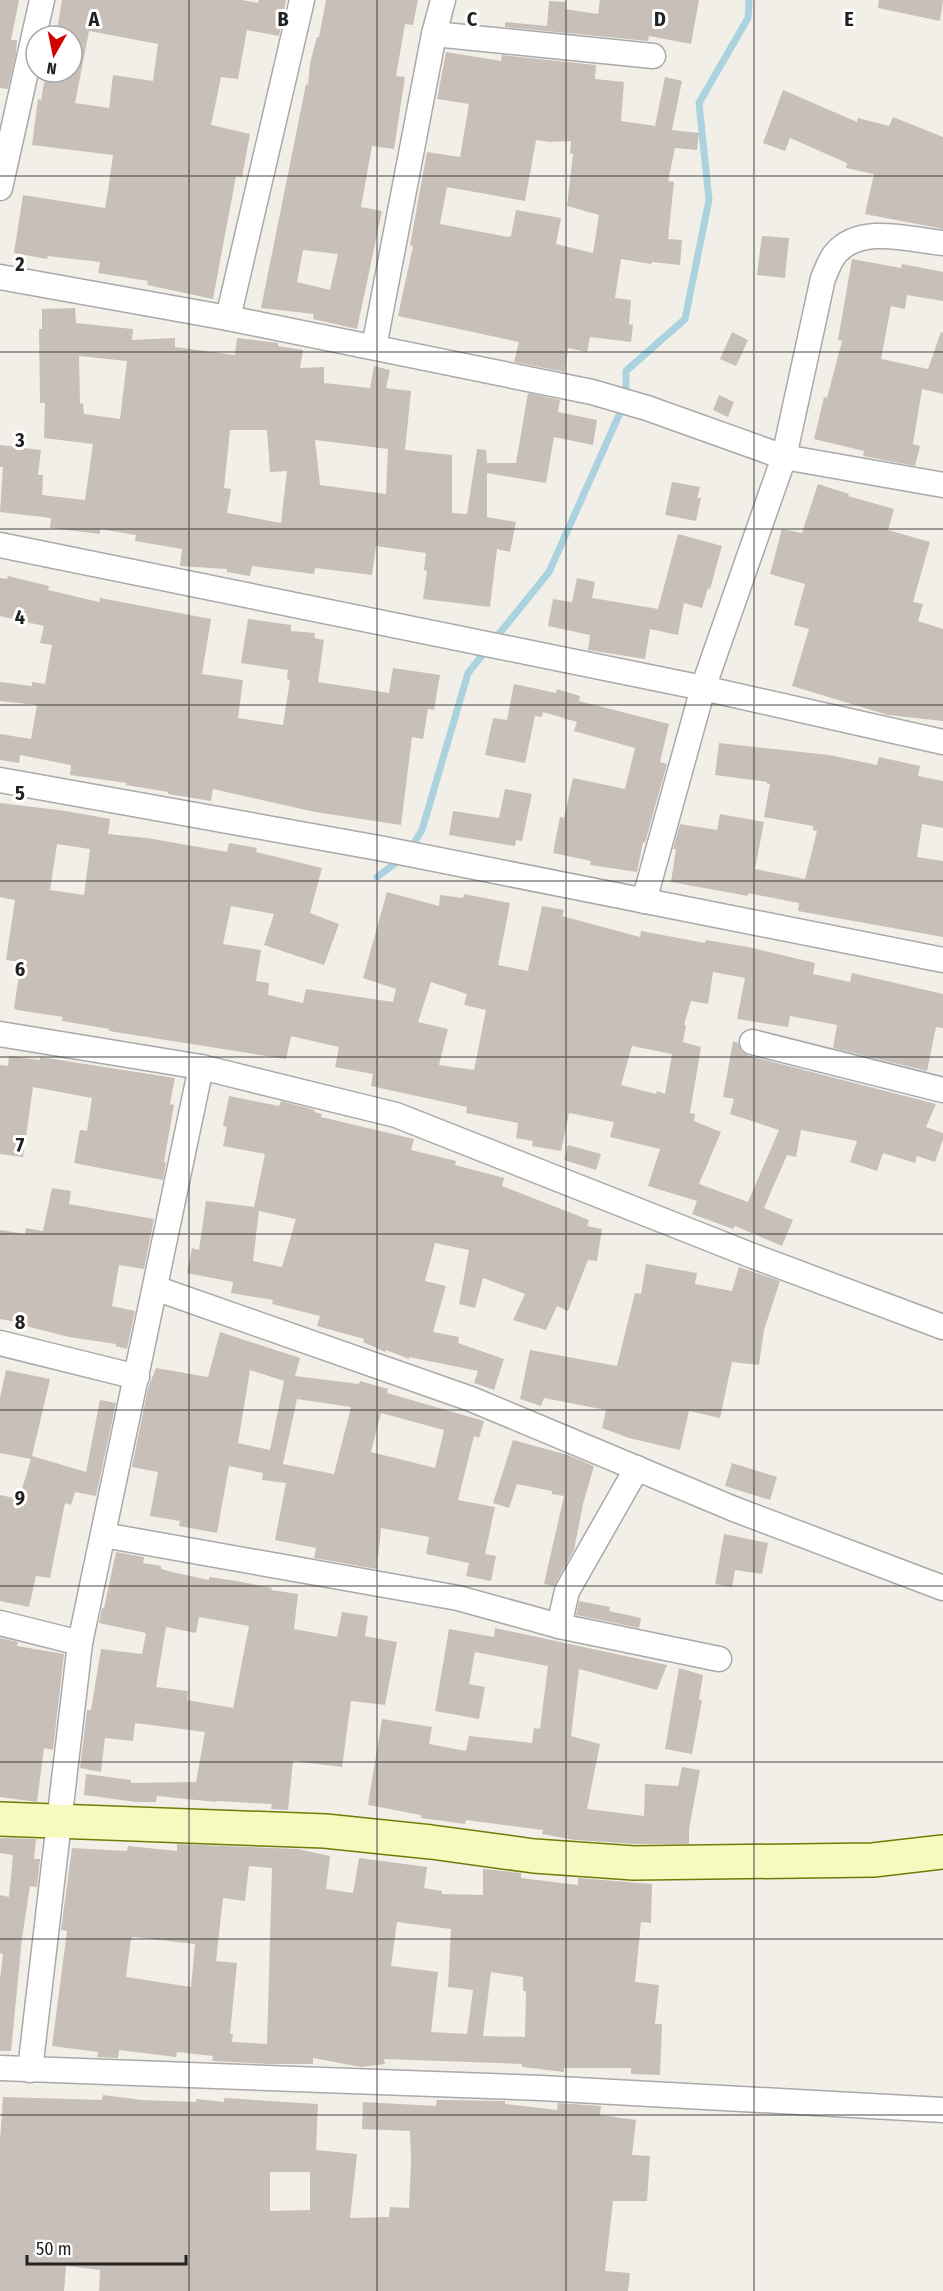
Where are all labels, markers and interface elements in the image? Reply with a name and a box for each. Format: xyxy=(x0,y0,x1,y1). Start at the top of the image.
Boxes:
text: A xyxy=(88,7,101,31)
text: B xyxy=(277,7,289,31)
text: C xyxy=(467,7,478,31)
text: D xyxy=(654,7,666,31)
text: E xyxy=(844,7,854,31)
north arrow xyxy=(24,24,84,84)
text: N xyxy=(46,58,58,78)
text: 2 xyxy=(14,252,25,276)
text: 3 xyxy=(14,428,25,452)
text: 4 xyxy=(15,605,25,629)
text: 5 xyxy=(15,781,25,805)
text: 6 xyxy=(15,957,25,981)
text: 7 xyxy=(16,1133,25,1157)
text: 8 xyxy=(15,1310,26,1334)
text: 9 xyxy=(15,1486,25,1510)
scale bar xyxy=(27,2228,186,2266)
text: 50 m xyxy=(36,2238,72,2260)

